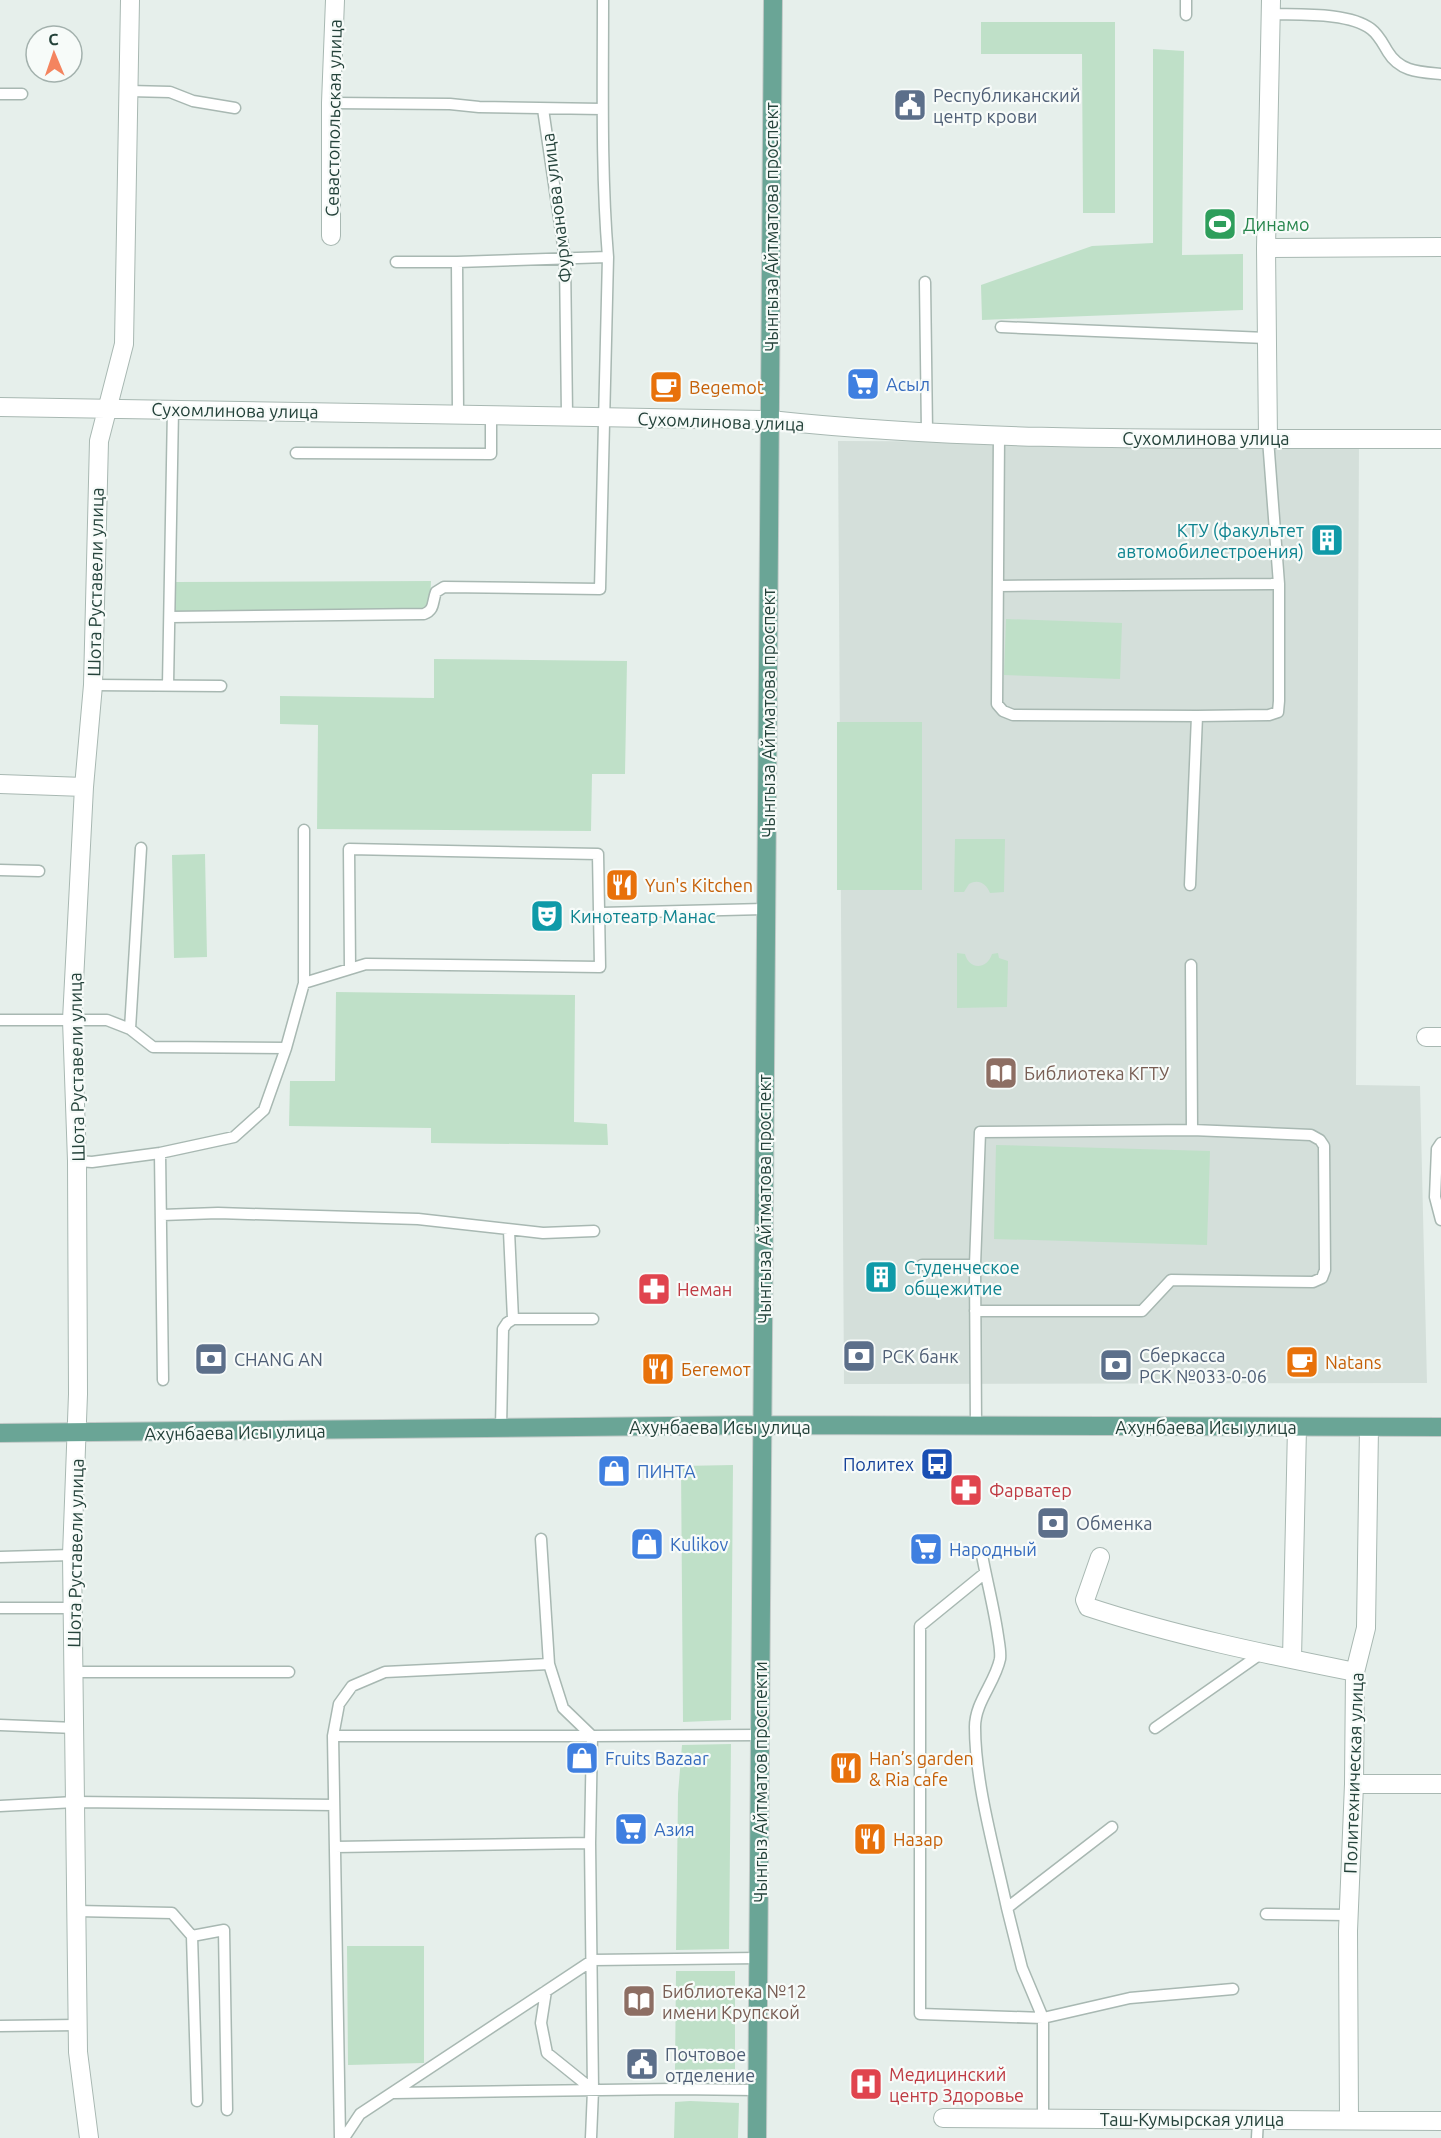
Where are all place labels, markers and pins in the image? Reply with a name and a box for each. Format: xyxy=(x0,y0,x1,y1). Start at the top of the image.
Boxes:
place label: Республиканский центр крови xyxy=(933,85,1080,126)
public building icon: Республиканский центр крови xyxy=(892,87,928,123)
sports icon: Динамо xyxy=(1202,206,1238,242)
place label: Динамо xyxy=(1243,214,1310,234)
supermarket icon: Асыл xyxy=(845,366,881,402)
cafe icon: Begemot xyxy=(648,369,684,405)
place label: Асыл xyxy=(886,374,930,394)
place label: Begemot xyxy=(689,377,764,397)
place label: КТУ (факультет автомобилестроения) xyxy=(1117,520,1304,562)
building icon: КТУ (факультет автомобилестроения) xyxy=(1309,522,1345,558)
restaurant icon: Yun's Kitchen xyxy=(604,867,640,903)
place label: Yun's Kitchen xyxy=(645,875,753,895)
theatre icon: Кинотеатр Манас xyxy=(529,898,565,934)
place label: Кинотеатр Манас xyxy=(570,906,716,926)
library icon: Библиотека КГТУ xyxy=(983,1055,1019,1091)
place label: Библиотека КГТУ xyxy=(1024,1063,1169,1083)
place label: Студенческое общежитие xyxy=(904,1257,1020,1298)
building icon: Студенческое общежитие xyxy=(863,1259,899,1295)
pharmacy icon: Неман xyxy=(636,1271,672,1307)
place label: Неман xyxy=(677,1279,732,1299)
bank icon: РСК банк xyxy=(841,1338,877,1374)
bank icon: CHANG AN xyxy=(193,1341,229,1377)
cafe icon: Natans xyxy=(1284,1344,1320,1380)
place label: Сберкасса РСК №033-0-06 xyxy=(1139,1345,1267,1386)
place label: РСК банк xyxy=(882,1346,958,1366)
bank icon: Сберкасса РСК №033-0-06 xyxy=(1098,1347,1134,1383)
place label: CHANG AN xyxy=(234,1349,323,1369)
restaurant icon: Бегемот xyxy=(640,1351,676,1387)
place label: Natans xyxy=(1325,1352,1382,1372)
place label: Бегемот xyxy=(681,1359,751,1379)
bus stop icon: Политех xyxy=(919,1446,955,1482)
shop icon: ПИНТА xyxy=(596,1453,632,1489)
place label: Политех xyxy=(843,1454,914,1474)
place label: ПИНТА xyxy=(637,1461,696,1481)
pharmacy icon: Фарватер xyxy=(948,1472,984,1508)
place label: Фарватер xyxy=(989,1480,1072,1500)
bank icon: Обменка xyxy=(1035,1505,1071,1541)
place label: Обменка xyxy=(1076,1513,1153,1533)
shop icon: Kulikov xyxy=(629,1526,665,1562)
supermarket icon: Народный xyxy=(908,1531,944,1567)
place label: Kulikov xyxy=(670,1534,728,1554)
place label: Народный xyxy=(949,1539,1037,1559)
shop icon: Fruits Bazaar xyxy=(564,1740,600,1776)
place label: Fruits Bazaar xyxy=(605,1748,709,1768)
place label: Han’s garden & Ria cafe xyxy=(869,1748,974,1789)
restaurant icon: Han’s garden & Ria cafe xyxy=(828,1750,864,1786)
supermarket icon: Азия xyxy=(613,1811,649,1847)
place label: Азия xyxy=(654,1819,695,1839)
restaurant icon: Назар xyxy=(852,1821,888,1857)
place label: Назар xyxy=(893,1829,943,1849)
place label: Библиотека №12 имени Крупской xyxy=(662,1981,807,2022)
library icon: Библиотека №12 имени Крупской xyxy=(621,1983,657,2019)
place label: Почтовое отделение xyxy=(665,2044,755,2085)
public building icon: Почтовое отделение xyxy=(624,2046,660,2082)
place label: Медицинский центр Здоровье xyxy=(889,2064,1024,2105)
hospital icon: Медицинский центр Здоровье xyxy=(848,2066,884,2102)

